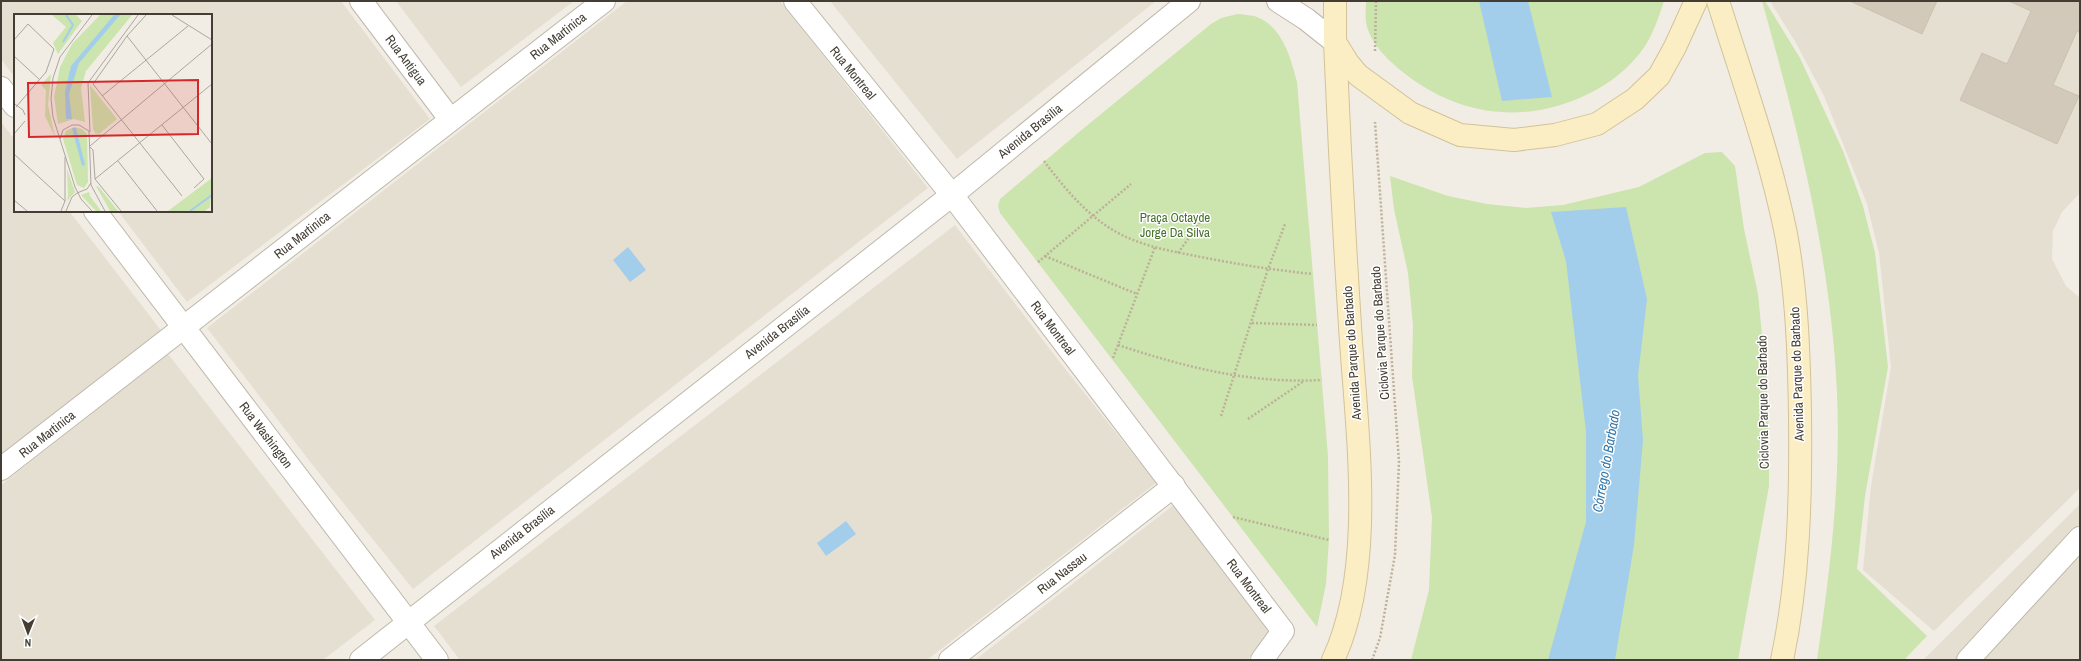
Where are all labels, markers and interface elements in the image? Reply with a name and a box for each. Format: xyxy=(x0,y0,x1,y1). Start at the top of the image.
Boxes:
street label: Rua Martinica xyxy=(526,9,590,63)
inset map xyxy=(14,14,212,212)
street label: Rua Antigua xyxy=(382,31,430,89)
street label: Rua Montreal xyxy=(826,43,880,103)
street label: Avenida Brasília xyxy=(994,100,1066,163)
street label: Rua Martinica xyxy=(270,208,334,262)
park label: Praça Octayde Jorge Da Silva xyxy=(1140,209,1210,241)
street label: Ciclovia Parque do Barbado xyxy=(1367,266,1393,400)
street label: Avenida Parque do Barbado xyxy=(1339,285,1365,422)
street label: Rua Montreal xyxy=(1027,297,1079,359)
street label: Avenida Brasília xyxy=(740,301,813,363)
street label: Avenida Parque do Barbado xyxy=(1786,306,1808,442)
street label: Ciclovia Parque do Barbado xyxy=(1753,335,1773,469)
street label: Rua Washington xyxy=(235,398,297,472)
street label: Rua Martinica xyxy=(15,407,79,461)
water label: Córrego do Barbado xyxy=(1588,408,1624,514)
street label: Avenida Brasília xyxy=(485,501,558,563)
street label: Rua Nassau xyxy=(1034,548,1090,598)
street label: Rua Montreal xyxy=(1223,555,1275,617)
north arrow xyxy=(8,613,48,653)
text: N xyxy=(24,636,31,650)

